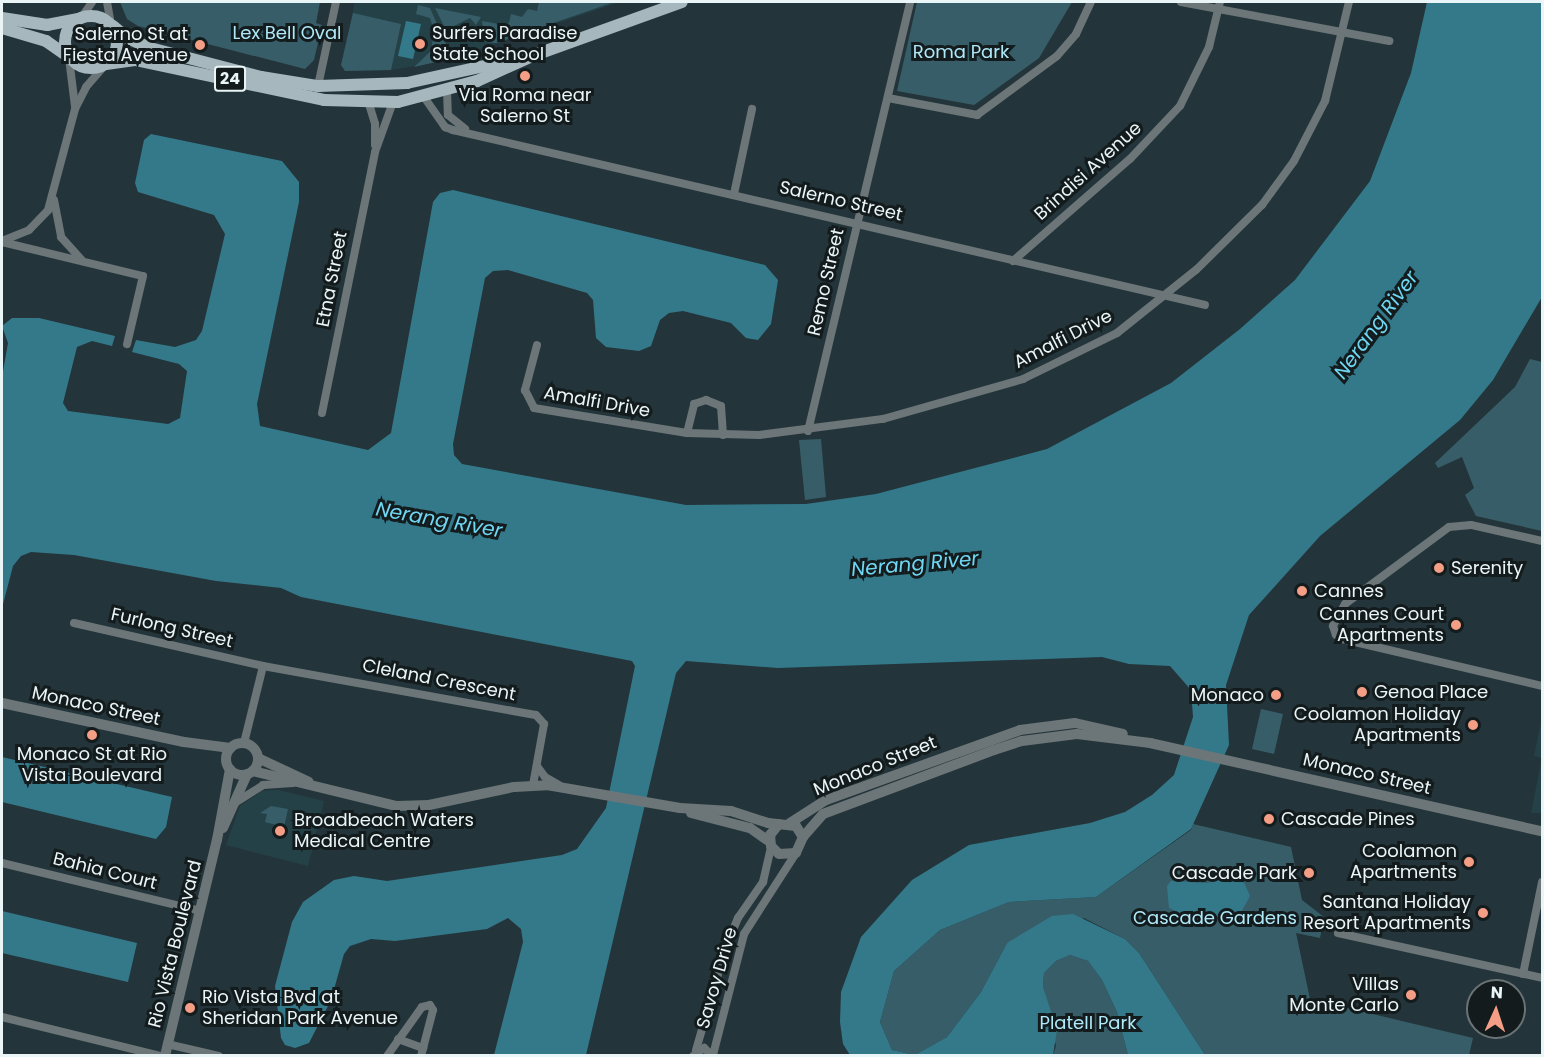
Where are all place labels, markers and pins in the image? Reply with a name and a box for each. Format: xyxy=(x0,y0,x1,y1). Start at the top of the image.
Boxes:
place label: Surfers Paradise State School xyxy=(432,23,577,66)
place label: Salerno St at Fiesta Avenue xyxy=(63,24,188,66)
marker: Surfers Paradise State School xyxy=(413,37,427,51)
marker: Salerno St at Fiesta Avenue xyxy=(193,38,207,52)
marker: Via Roma near Salerno St xyxy=(518,69,532,83)
place label: Via Roma near Salerno St xyxy=(458,85,592,128)
place label: Serenity xyxy=(1451,557,1523,579)
marker: Serenity xyxy=(1432,561,1446,575)
place label: Cannes xyxy=(1314,580,1384,602)
marker: Cannes xyxy=(1295,584,1309,598)
place label: Cannes Court Apartments xyxy=(1319,604,1444,646)
marker: Cannes Court Apartments xyxy=(1449,618,1463,632)
place label: Genoa Place xyxy=(1374,681,1488,703)
place label: Monaco xyxy=(1191,684,1264,706)
marker: Genoa Place xyxy=(1355,685,1369,699)
marker: Monaco xyxy=(1269,688,1283,702)
place label: Coolamon Holiday Apartments xyxy=(1294,704,1461,746)
marker: Coolamon Holiday Apartments xyxy=(1466,718,1480,732)
marker: Monaco St at Rio Vista Boulevard xyxy=(85,728,99,742)
place label: Monaco St at Rio Vista Boulevard xyxy=(17,744,167,786)
place label: Cascade Pines xyxy=(1281,808,1415,830)
place label: Broadbeach Waters Medical Centre xyxy=(294,810,474,852)
marker: Cascade Pines xyxy=(1262,812,1276,826)
marker: Broadbeach Waters Medical Centre xyxy=(271,822,289,840)
place label: Coolamon Apartments xyxy=(1350,841,1457,884)
marker: Coolamon Apartments xyxy=(1462,855,1476,869)
place label: Cascade Park xyxy=(1172,862,1297,884)
marker: Cascade Park xyxy=(1302,866,1316,880)
place label: Santana Holiday Resort Apartments xyxy=(1303,892,1471,934)
marker: Santana Holiday Resort Apartments xyxy=(1476,906,1490,920)
place label: Villas Monte Carlo xyxy=(1289,974,1399,1016)
place label: Rio Vista Bvd at Sheridan Park Avenue xyxy=(202,987,398,1030)
marker: Villas Monte Carlo xyxy=(1404,988,1418,1002)
marker: Rio Vista Bvd at Sheridan Park Avenue xyxy=(183,1001,197,1015)

